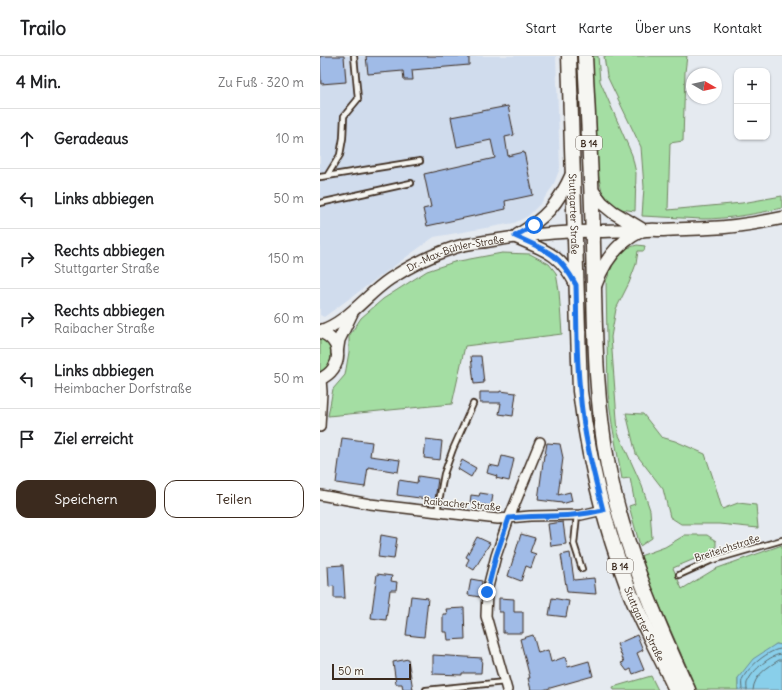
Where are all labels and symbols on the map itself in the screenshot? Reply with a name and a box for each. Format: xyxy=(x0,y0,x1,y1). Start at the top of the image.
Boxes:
north arrow xyxy=(686,68,722,104)
road number: B 14 xyxy=(576,136,602,150)
street label: Stuttgarter Straße xyxy=(566,173,582,255)
route start xyxy=(525,216,543,234)
street label: Dr.-Max-Bühler-Straße xyxy=(404,232,505,274)
street label: Raibacher Straße xyxy=(423,494,501,514)
street label: Breiteichstraße xyxy=(693,531,761,565)
road number: B 14 xyxy=(607,559,633,573)
route end xyxy=(478,583,496,601)
street label: Stuttgarter Straße xyxy=(622,585,668,664)
scale bar xyxy=(332,662,411,681)

